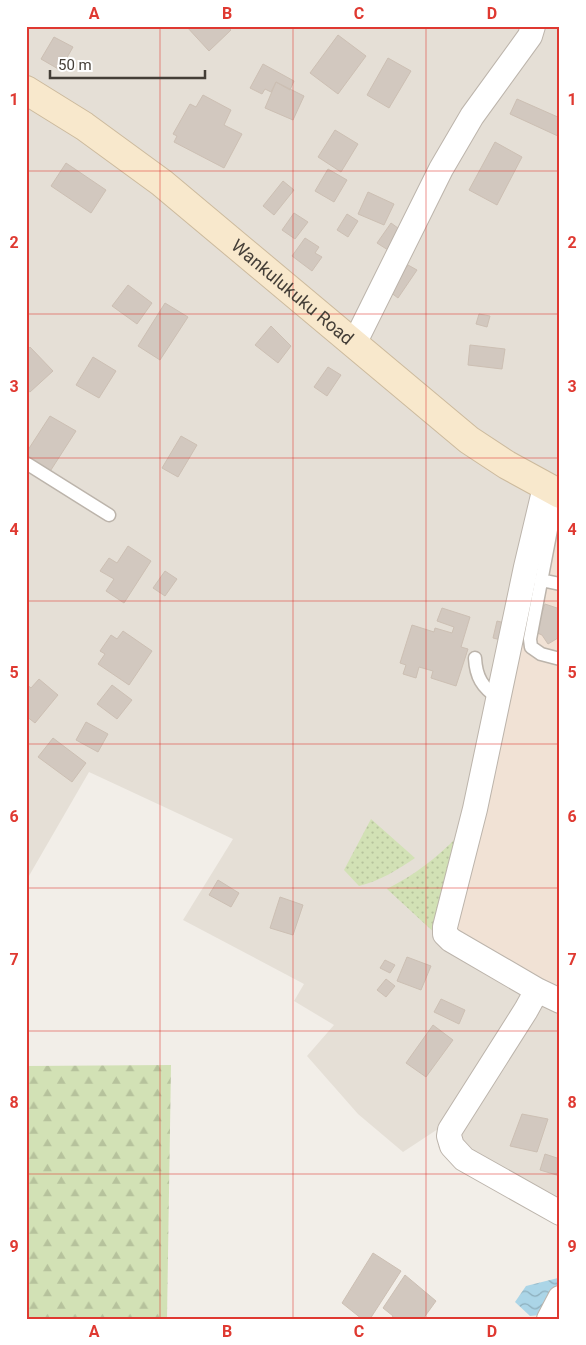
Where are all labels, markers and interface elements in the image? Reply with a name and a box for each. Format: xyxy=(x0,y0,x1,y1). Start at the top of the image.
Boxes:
text: A xyxy=(89,4,100,23)
text: B xyxy=(222,4,232,23)
text: C xyxy=(354,4,364,23)
text: D xyxy=(487,4,497,23)
scale bar xyxy=(50,48,205,80)
text: 50 m xyxy=(58,56,92,74)
text: 1 xyxy=(9,90,19,109)
text: 1 xyxy=(567,90,577,109)
text: 2 xyxy=(9,233,19,252)
text: 2 xyxy=(567,233,577,252)
street label: Wankulukuku Road xyxy=(227,235,358,349)
text: 3 xyxy=(9,377,19,396)
text: 3 xyxy=(567,377,577,396)
text: 4 xyxy=(9,520,19,539)
text: 4 xyxy=(567,520,577,539)
text: 5 xyxy=(9,663,19,682)
text: 5 xyxy=(567,663,577,682)
text: 6 xyxy=(9,807,19,826)
text: 6 xyxy=(567,807,577,826)
text: 7 xyxy=(9,950,19,969)
text: 7 xyxy=(567,950,577,969)
text: 8 xyxy=(9,1093,19,1112)
text: 8 xyxy=(567,1093,577,1112)
text: 9 xyxy=(9,1237,19,1256)
text: 9 xyxy=(567,1237,577,1256)
text: A xyxy=(89,1322,100,1341)
text: B xyxy=(222,1322,232,1341)
text: C xyxy=(354,1322,364,1341)
text: D xyxy=(487,1322,497,1341)

